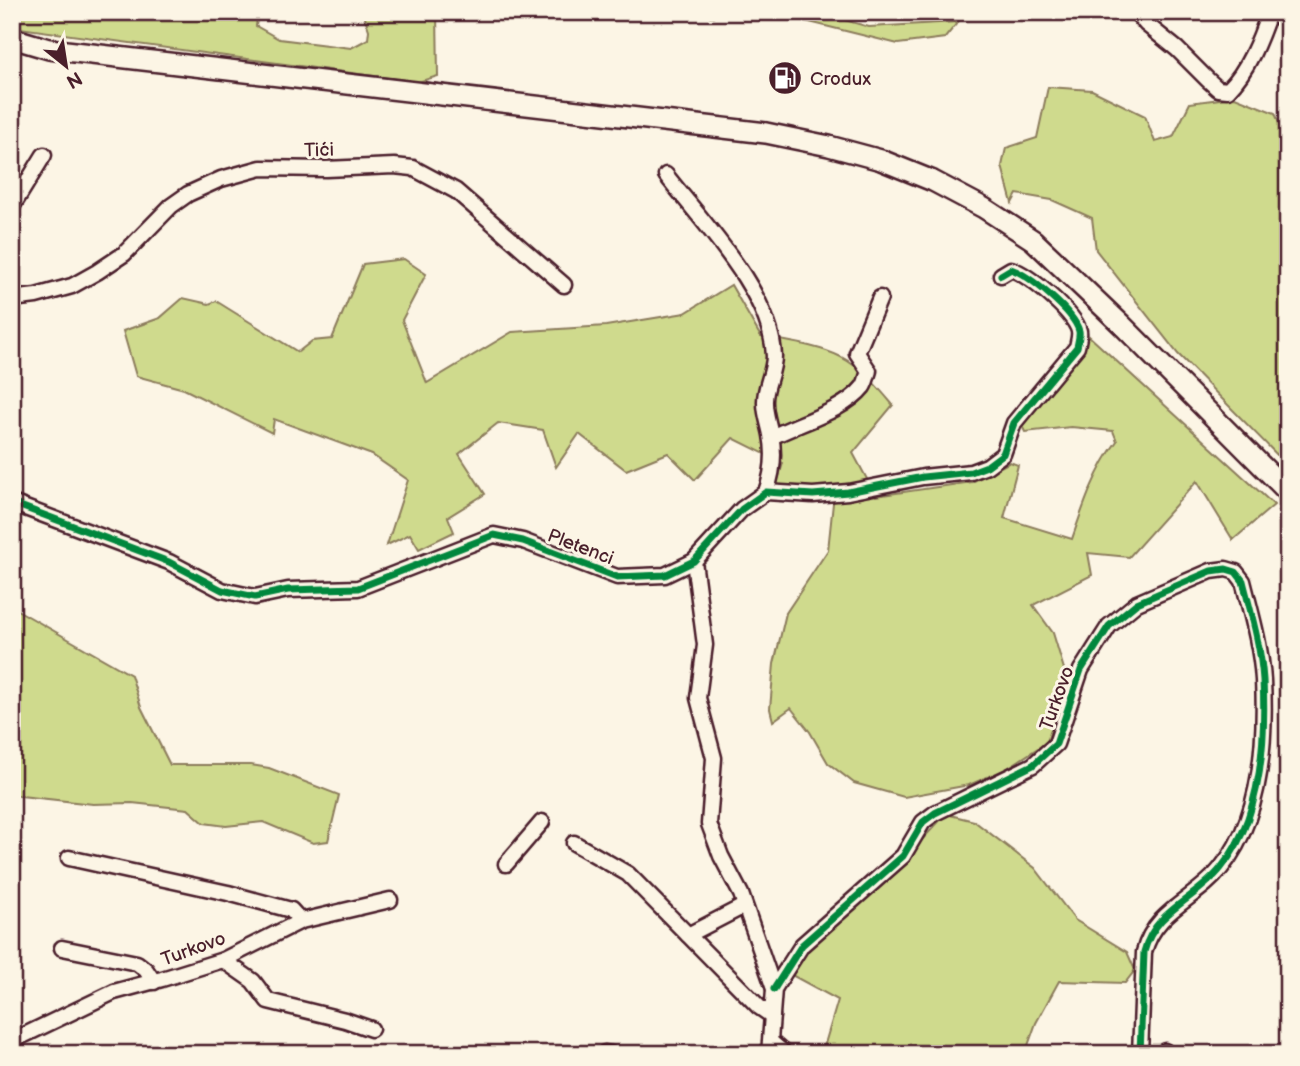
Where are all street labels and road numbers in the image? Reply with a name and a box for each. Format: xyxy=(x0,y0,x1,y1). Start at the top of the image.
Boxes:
street label: Tići xyxy=(304,138,334,163)
street label: Pletenci xyxy=(544,524,617,571)
street label: Turkovo xyxy=(1035,663,1080,734)
street label: Turkovo xyxy=(158,927,229,972)

